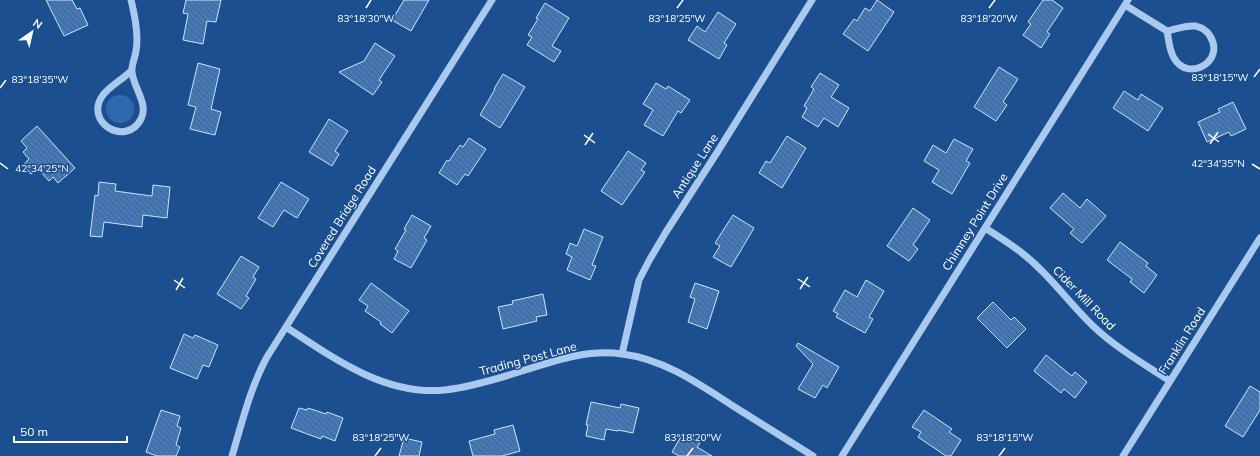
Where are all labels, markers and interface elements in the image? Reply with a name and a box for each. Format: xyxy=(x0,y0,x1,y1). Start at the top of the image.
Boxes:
north arrow xyxy=(12,12,52,52)
text: 83°18'30"W xyxy=(338,12,394,25)
text: 83°18'25"W xyxy=(649,12,705,25)
text: 83°18'20"W xyxy=(961,12,1017,25)
text: N xyxy=(30,16,45,32)
text: 83°18'15"W xyxy=(1192,71,1248,84)
text: 83°18'35"W xyxy=(12,73,68,86)
street label: Antique Lane xyxy=(668,131,721,201)
text: 42°34'35"N xyxy=(1191,157,1245,170)
text: 42°34'25"N xyxy=(15,162,69,175)
street label: Covered Bridge Road xyxy=(304,163,379,270)
street label: Chimney Point Drive xyxy=(938,170,1011,273)
street label: Cider Mill Road xyxy=(1050,262,1119,333)
street label: Franklin Road xyxy=(1155,304,1208,377)
street label: Trading Post Lane xyxy=(478,338,578,379)
scale bar xyxy=(14,418,127,444)
text: 50 m xyxy=(20,424,48,439)
text: 83°18'25"W xyxy=(353,431,409,444)
text: 83°18'20"W xyxy=(665,431,721,444)
text: 83°18'15"W xyxy=(977,431,1033,444)

